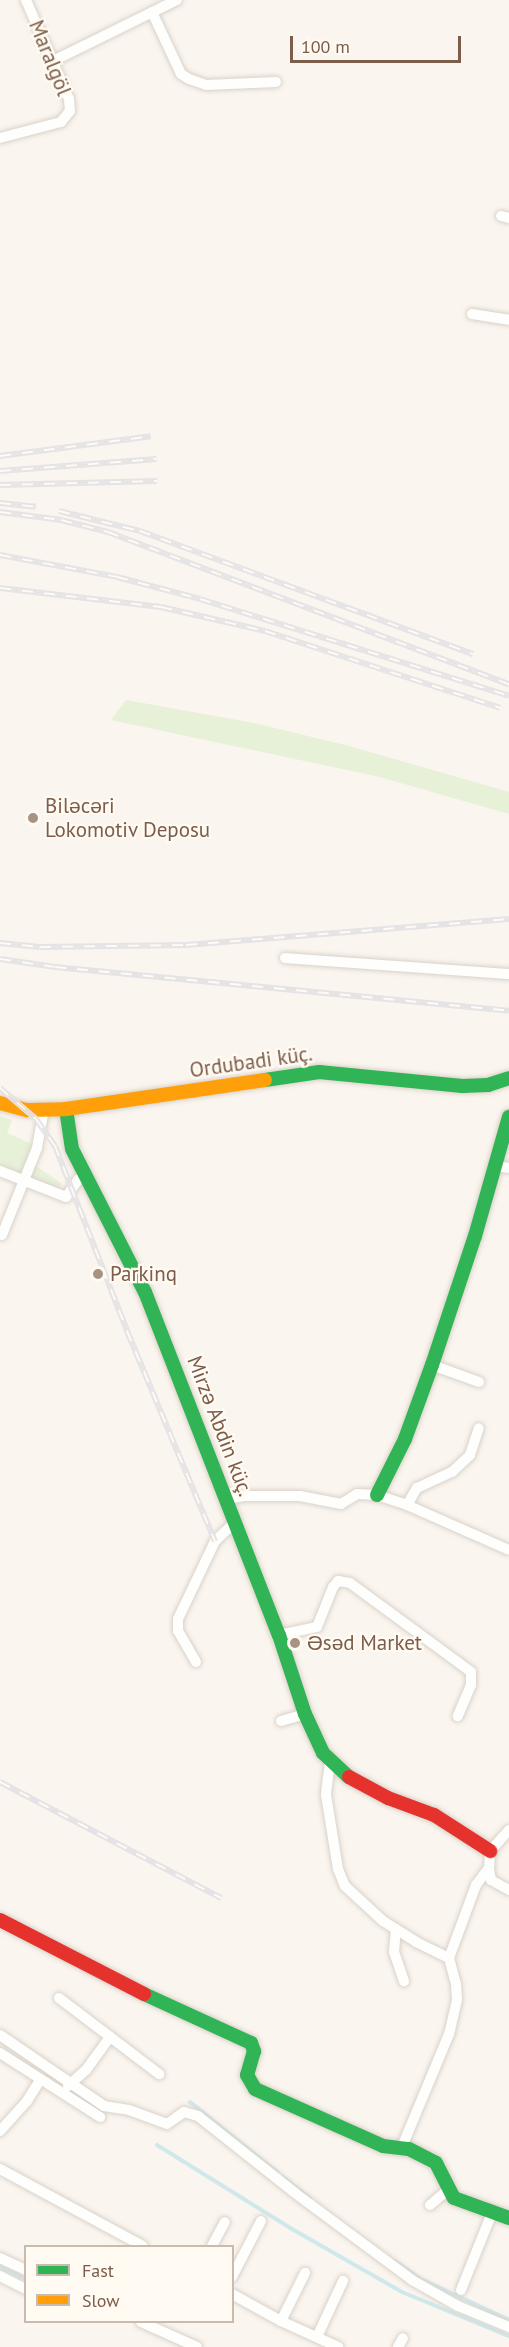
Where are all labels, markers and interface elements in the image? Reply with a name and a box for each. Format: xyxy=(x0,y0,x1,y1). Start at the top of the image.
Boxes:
street label: Maralgöl xyxy=(23,16,77,100)
scale bar xyxy=(293,24,464,62)
text: 100 m xyxy=(301,35,350,58)
place label: Biləcəri Lokomotiv Deposu xyxy=(45,793,211,843)
marker: Biləcəri Lokomotiv Deposu xyxy=(26,811,40,825)
street label: Ordubadi küç. xyxy=(188,1041,314,1083)
place label: Parkinq xyxy=(110,1261,177,1287)
marker: Parkinq xyxy=(91,1267,105,1281)
street label: Mirzə Abdin küç. xyxy=(182,1352,258,1500)
place label: Əsəd Market xyxy=(307,1630,422,1656)
marker: Əsəd Market xyxy=(288,1636,302,1650)
legend xyxy=(24,2245,234,2323)
text: Fast xyxy=(82,2259,114,2282)
text: Slow xyxy=(82,2289,120,2312)

